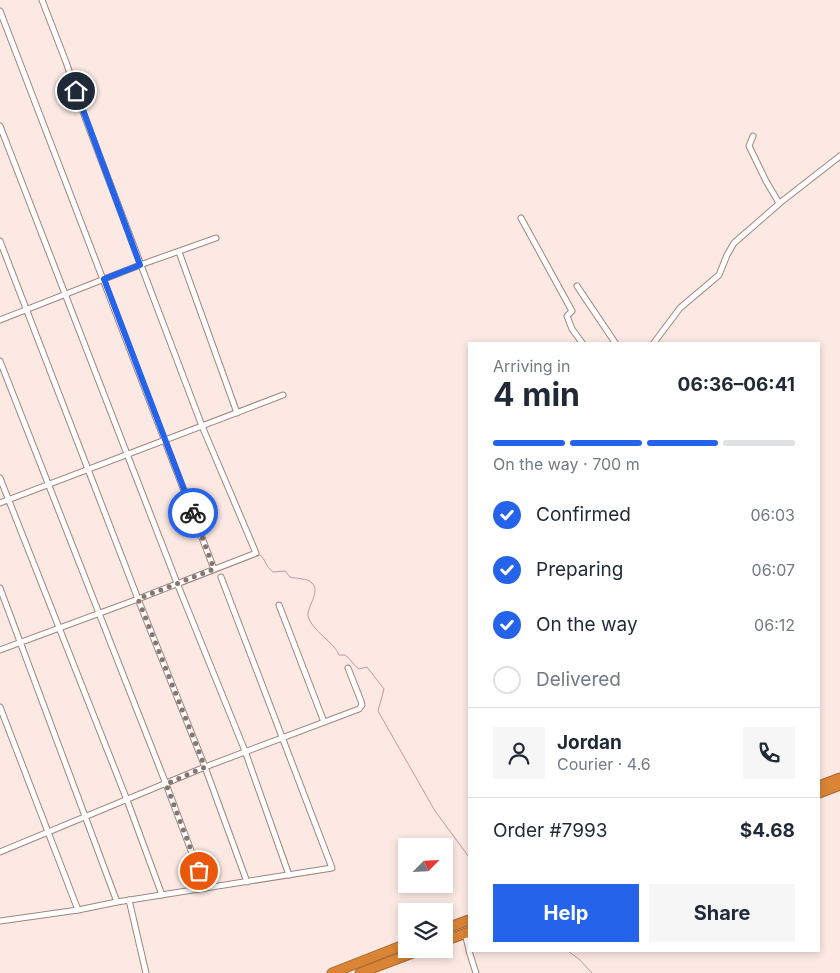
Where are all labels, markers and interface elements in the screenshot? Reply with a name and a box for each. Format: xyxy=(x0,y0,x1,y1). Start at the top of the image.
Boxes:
pin xyxy=(55,70,97,112)
icon: home xyxy=(62,77,90,105)
text: Arriving in xyxy=(493,356,570,376)
text: 06:36–06:41 xyxy=(678,373,795,396)
text: 4 min xyxy=(493,375,580,414)
text: On the way · 700 m xyxy=(493,454,640,474)
courier xyxy=(168,488,218,538)
icon: bike xyxy=(179,499,207,527)
icon: check xyxy=(493,501,521,529)
text: Confirmed xyxy=(536,503,631,526)
text: 06:03 xyxy=(750,505,795,525)
icon: check xyxy=(493,556,521,584)
text: Preparing xyxy=(536,558,623,581)
text: 06:07 xyxy=(752,560,795,580)
icon: check xyxy=(493,611,521,639)
text: On the way xyxy=(536,613,638,636)
text: 06:12 xyxy=(754,615,795,635)
text: Delivered xyxy=(536,668,621,691)
button: person xyxy=(493,727,545,779)
button: phone xyxy=(743,727,795,779)
text: Jordan xyxy=(557,731,622,754)
text: Courier · 4.6 xyxy=(557,754,651,774)
text: Order #7993 xyxy=(493,819,607,842)
text: $4.68 xyxy=(740,819,795,842)
north arrow xyxy=(398,838,452,892)
map controls xyxy=(398,838,453,958)
pin xyxy=(178,850,220,892)
icon: bag xyxy=(185,857,213,885)
button: Help xyxy=(493,884,639,942)
button: Share xyxy=(649,884,795,942)
button: layers xyxy=(398,903,453,958)

